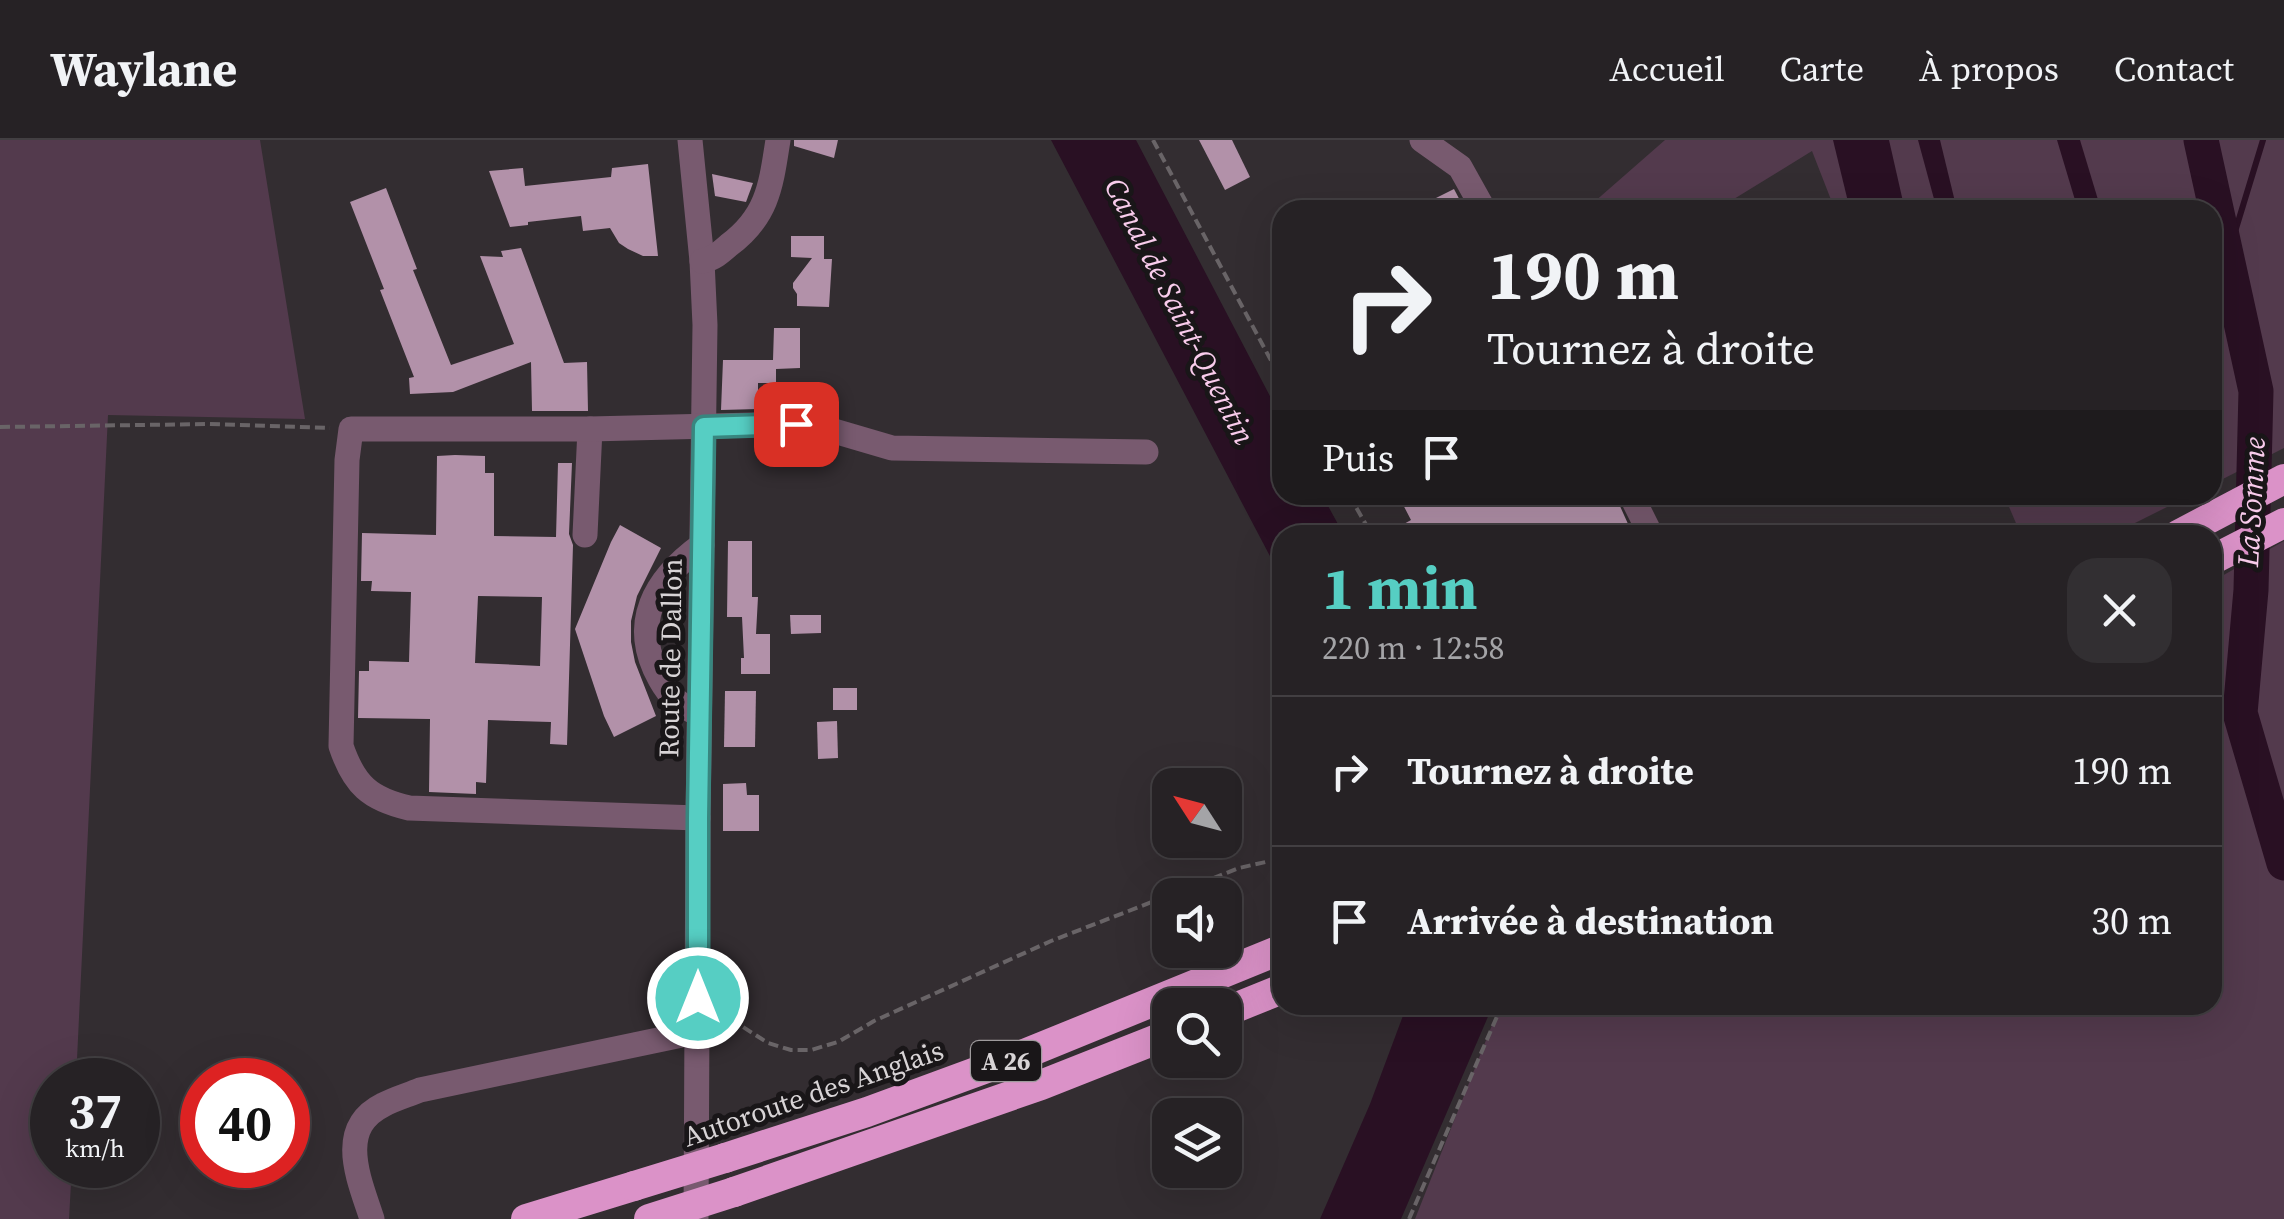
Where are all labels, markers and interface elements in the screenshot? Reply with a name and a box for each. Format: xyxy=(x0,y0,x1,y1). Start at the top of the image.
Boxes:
text: Waylane xyxy=(50,36,237,102)
text: Accueil xyxy=(1609,45,1725,93)
text: Carte xyxy=(1780,45,1864,93)
text: À propos xyxy=(1919,45,2059,93)
text: Contact xyxy=(2114,45,2234,93)
water label: Canal de Saint-Quentin xyxy=(1095,171,1265,452)
text: 190 m xyxy=(1487,226,1679,322)
icon: right xyxy=(1322,240,1452,370)
text: Tournez à droite xyxy=(1487,317,1815,379)
pin xyxy=(754,382,839,467)
icon: arrive xyxy=(769,397,824,452)
icon: arrive xyxy=(1414,430,1469,485)
text: Puis xyxy=(1322,432,1394,484)
water label: La Somme xyxy=(2227,436,2275,569)
text: 1 min xyxy=(1322,547,1478,629)
street label: Route de Dallon xyxy=(649,558,691,758)
button: close xyxy=(2067,558,2172,663)
text: 220 m · 12:58 xyxy=(1322,626,1504,670)
icon: right xyxy=(1322,744,1377,799)
text: Tournez à droite xyxy=(1407,745,1694,797)
text: 190 m xyxy=(2072,745,2172,797)
north arrow xyxy=(1152,768,1242,858)
map controls xyxy=(1152,768,1242,1188)
button: sound xyxy=(1152,878,1242,968)
icon: arrive xyxy=(1322,894,1377,949)
text: Arrivée à destination xyxy=(1407,895,1774,947)
text: 30 m xyxy=(2091,895,2172,947)
position arrow xyxy=(646,946,750,1050)
button: search xyxy=(1152,988,1242,1078)
street label: Autoroute des Anglais xyxy=(678,1031,948,1155)
road number: A 26 xyxy=(971,1041,1041,1081)
speed limit sign: 40 xyxy=(180,1058,310,1188)
text: 37 xyxy=(68,1076,122,1145)
button: layers xyxy=(1152,1098,1242,1188)
text: km/h xyxy=(65,1131,125,1165)

